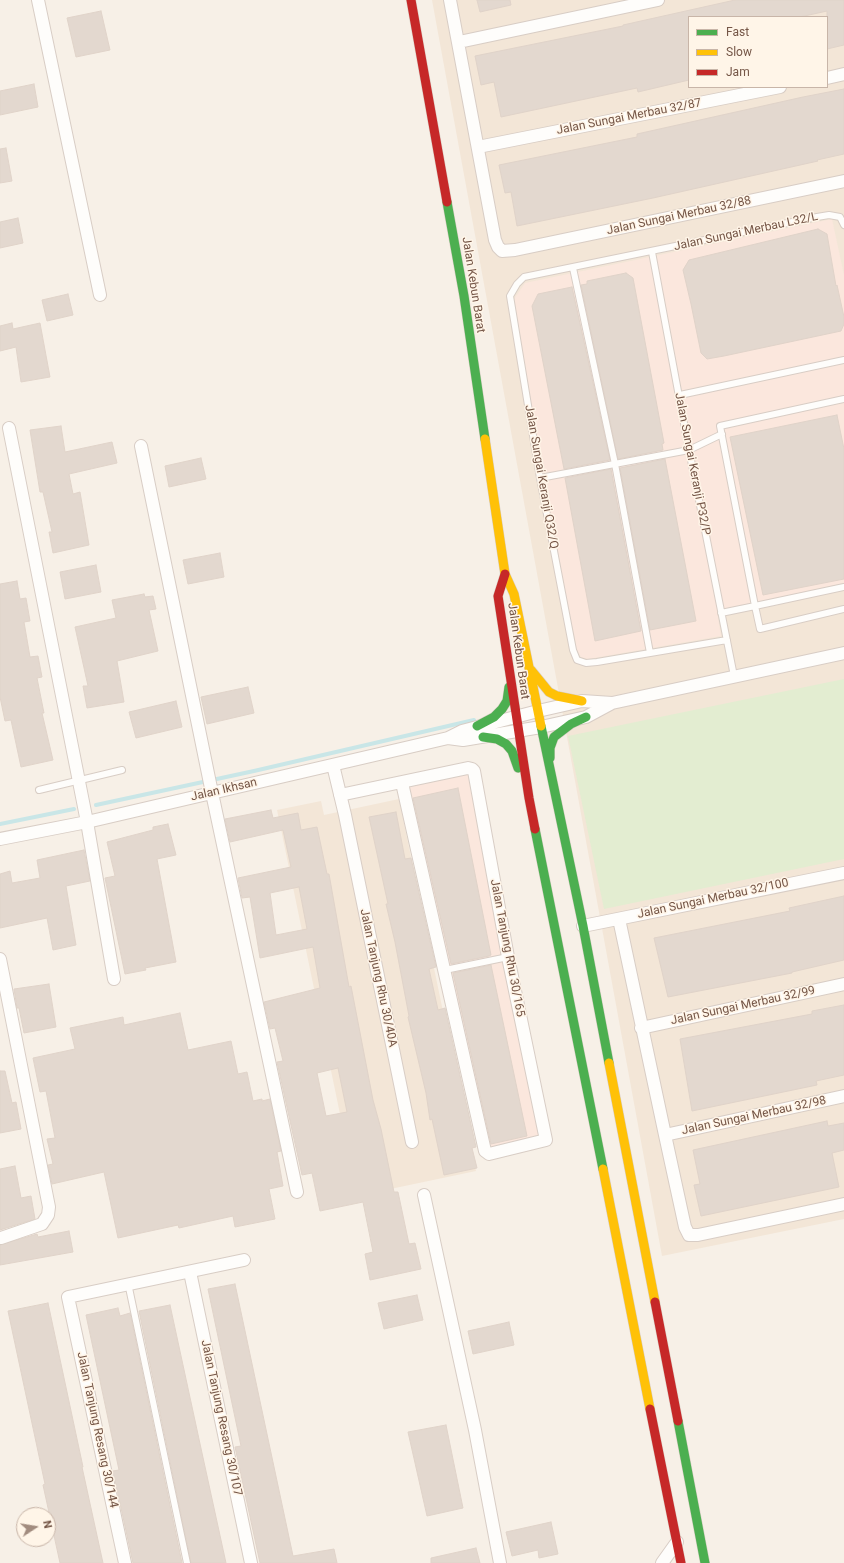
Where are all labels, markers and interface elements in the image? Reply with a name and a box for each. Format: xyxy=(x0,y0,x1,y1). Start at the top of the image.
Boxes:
legend xyxy=(688,16,828,88)
text: Fast xyxy=(726,25,749,39)
text: Slow xyxy=(726,45,752,59)
text: Jam xyxy=(726,65,750,79)
street label: Jalan Sungai Merbau 32/87 xyxy=(555,96,703,138)
street label: Jalan Sungai Merbau 32/88 xyxy=(605,194,753,238)
street label: Jalan Sungai Merbau L32/L xyxy=(673,210,819,254)
street label: Jalan Kebun Barat xyxy=(458,236,488,334)
street label: Jalan Sungai Keranji P32/P xyxy=(671,392,713,536)
street label: Jalan Sungai Keranji Q32/Q xyxy=(521,404,561,550)
street label: Jalan Kebun Barat xyxy=(504,602,532,700)
street label: Jalan Ikhsan xyxy=(189,775,259,805)
street label: Jalan Sungai Merbau 32/100 xyxy=(636,876,790,922)
street label: Jalan Tanjung Rhu 30/165 xyxy=(487,878,527,1018)
street label: Jalan Tanjung Rhu 30/40A xyxy=(356,908,400,1048)
street label: Jalan Sungai Merbau 32/99 xyxy=(669,984,817,1028)
street label: Jalan Sungai Merbau 32/98 xyxy=(680,1094,828,1138)
street label: Jalan Tanjung Resang 30/107 xyxy=(197,1339,245,1497)
street label: Jalan Tanjung Resang 30/144 xyxy=(73,1351,121,1509)
north arrow xyxy=(16,1507,56,1547)
text: N xyxy=(40,1519,54,1530)

